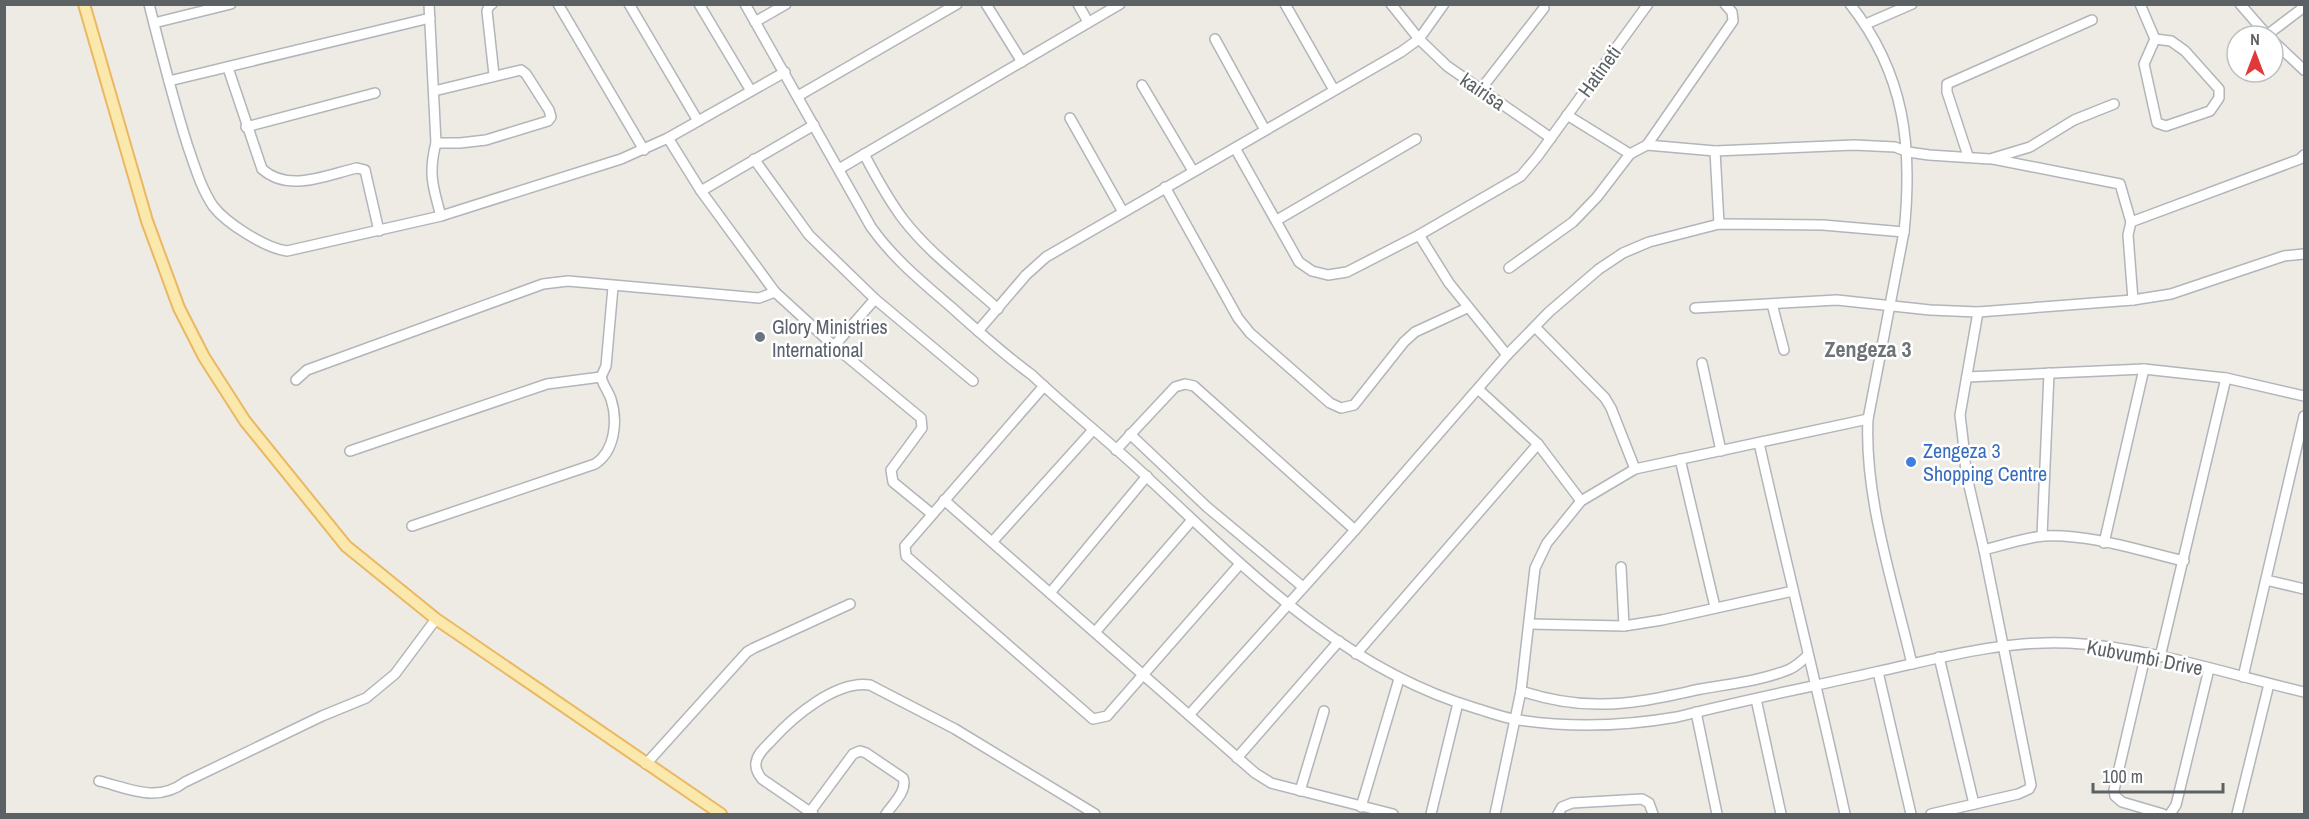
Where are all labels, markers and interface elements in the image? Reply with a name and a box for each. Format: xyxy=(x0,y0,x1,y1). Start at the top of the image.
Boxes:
north arrow xyxy=(2225,24,2285,84)
text: N xyxy=(2250,28,2260,50)
street label: Hatineti xyxy=(1571,40,1627,102)
street label: kairisa xyxy=(1455,66,1511,116)
place label: Glory Ministries International xyxy=(772,313,888,363)
marker: Glory Ministries International xyxy=(753,330,767,344)
district label: Zengeza 3 xyxy=(1824,334,1912,364)
place label: Zengeza 3 Shopping Centre xyxy=(1923,437,2047,487)
marker: Zengeza 3 Shopping Centre xyxy=(1904,455,1918,469)
street label: Kubvumbi Drive xyxy=(2085,633,2205,681)
scale bar xyxy=(2093,756,2224,794)
text: 100 m xyxy=(2102,764,2143,789)

